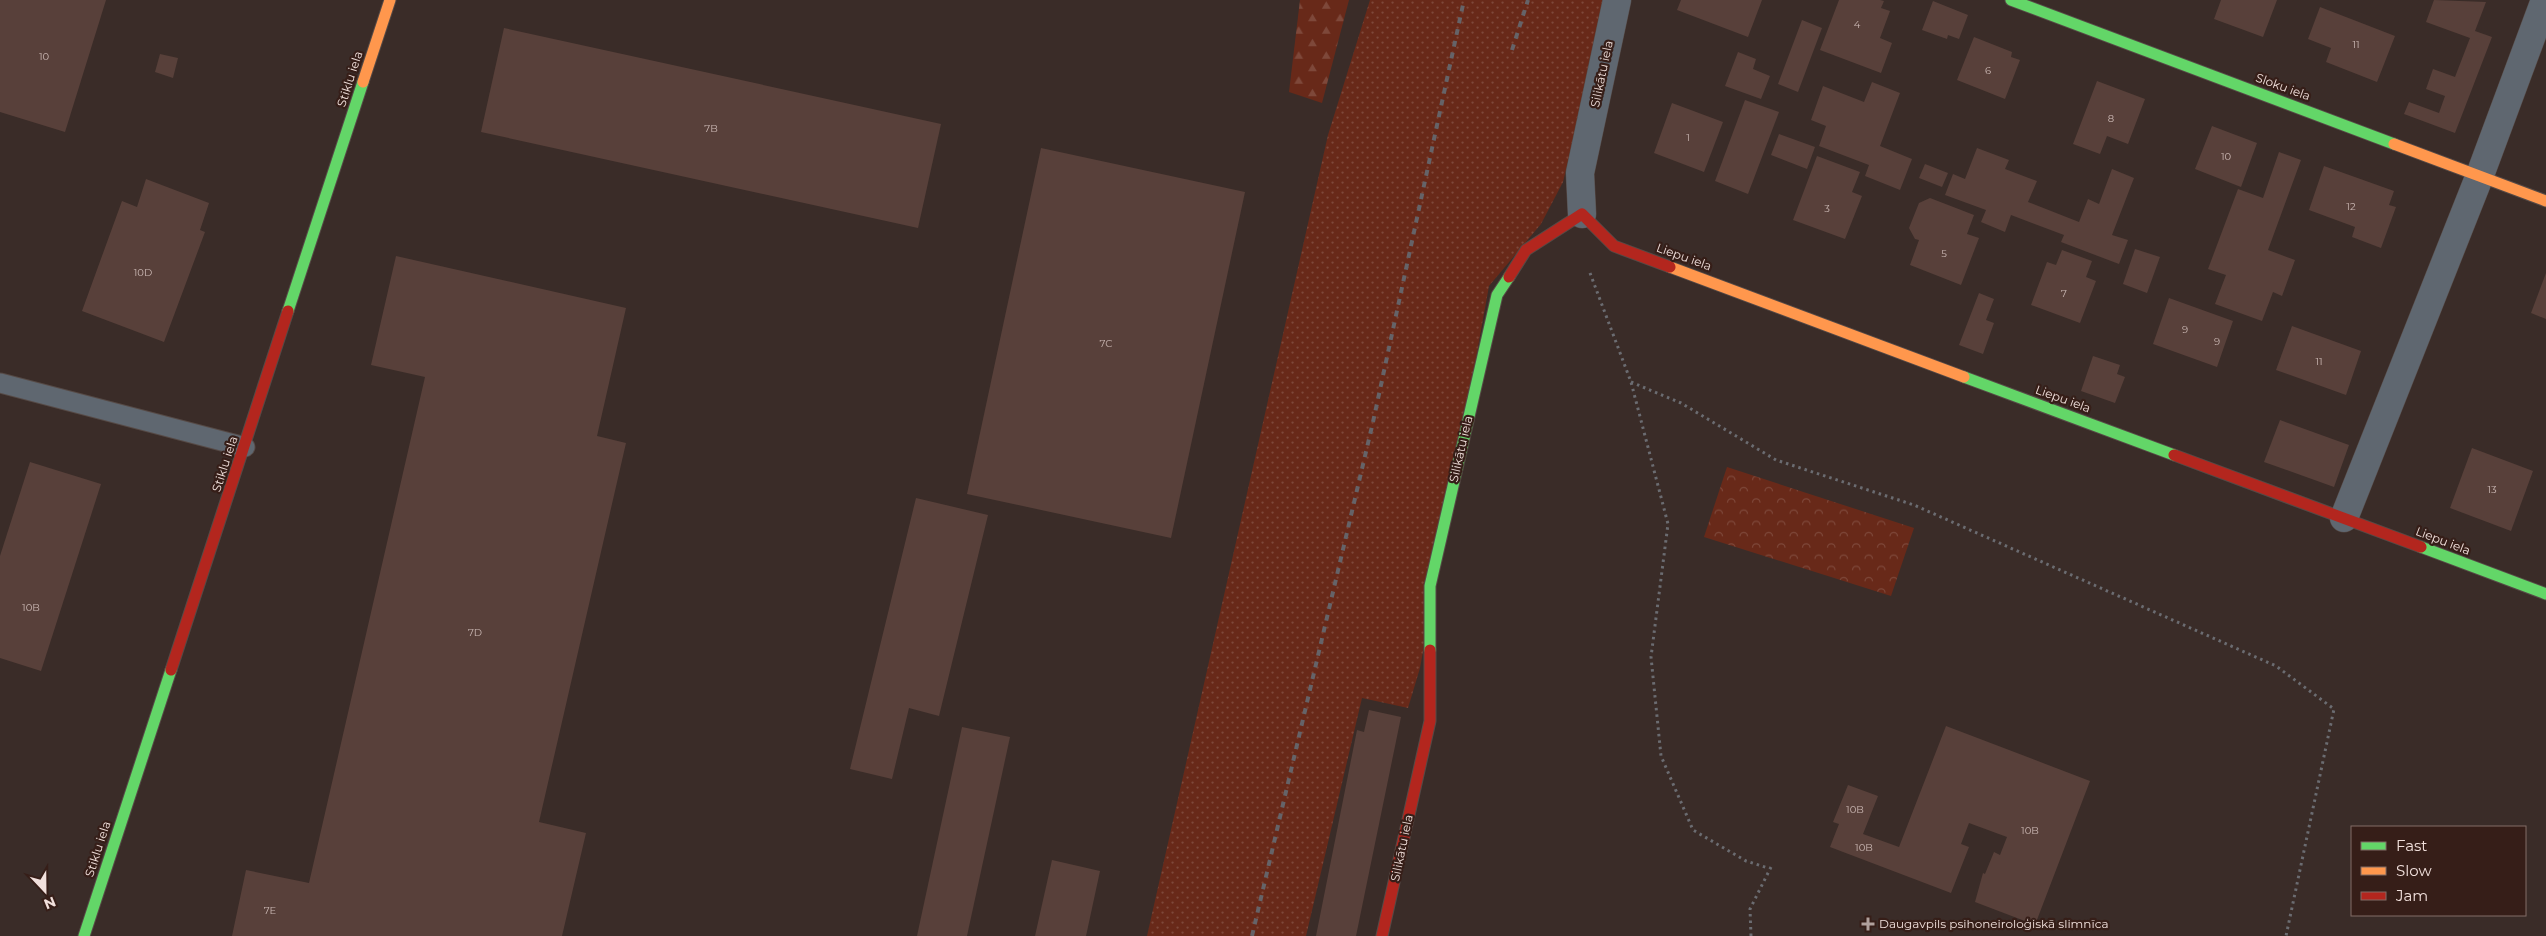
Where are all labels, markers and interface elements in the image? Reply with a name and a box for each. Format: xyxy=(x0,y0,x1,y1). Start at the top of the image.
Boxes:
house number: 4 xyxy=(1854,18,1861,31)
house number: 11 xyxy=(2352,38,2360,51)
street label: Silikātu iela xyxy=(1587,39,1616,109)
street label: Stiklu iela xyxy=(333,49,366,109)
house number: 10 xyxy=(39,50,49,63)
house number: 6 xyxy=(1985,64,1991,77)
street label: Sloku iela xyxy=(2254,70,2313,103)
house number: 8 xyxy=(2108,112,2114,125)
house number: 7B xyxy=(704,122,718,135)
house number: 1 xyxy=(1686,131,1690,144)
house number: 10 xyxy=(2221,150,2231,163)
house number: 12 xyxy=(2346,200,2356,213)
house number: 3 xyxy=(1824,202,1830,215)
street label: Liepu iela xyxy=(1655,240,1714,273)
house number: 5 xyxy=(1941,247,1947,260)
house number: 10D xyxy=(134,266,152,279)
house number: 7 xyxy=(2061,287,2067,300)
house number: 9 xyxy=(2182,323,2188,336)
house number: 9 xyxy=(2214,335,2220,348)
house number: 7C xyxy=(1100,337,1112,350)
house number: 11 xyxy=(2315,355,2323,368)
street label: Liepu iela xyxy=(2034,382,2093,415)
street label: Silikātu iela xyxy=(1446,414,1475,484)
street label: Stiklu iela xyxy=(208,434,241,494)
house number: 13 xyxy=(2487,483,2497,496)
street label: Liepu iela xyxy=(2414,523,2473,558)
house number: 10B xyxy=(22,601,40,614)
house number: 7D xyxy=(468,626,482,639)
house number: 10B xyxy=(1846,803,1864,816)
street label: Silikātu iela xyxy=(1387,813,1416,883)
street label: Stiklu iela xyxy=(81,819,114,879)
house number: 10B xyxy=(2021,824,2039,837)
legend xyxy=(2351,826,2526,916)
text: Fast xyxy=(2396,836,2427,855)
house number: 10B xyxy=(1855,841,1873,854)
text: Slow xyxy=(2396,861,2432,880)
north arrow xyxy=(20,866,70,916)
text: Jam xyxy=(2395,886,2428,905)
text: N xyxy=(41,893,58,914)
house number: 7E xyxy=(264,904,277,917)
place label: Daugavpils psihoneiroloģiskā slimnīca xyxy=(1879,916,2109,931)
marker: Daugavpils psihoneiroloģiskā slimnīca xyxy=(1861,917,1875,931)

